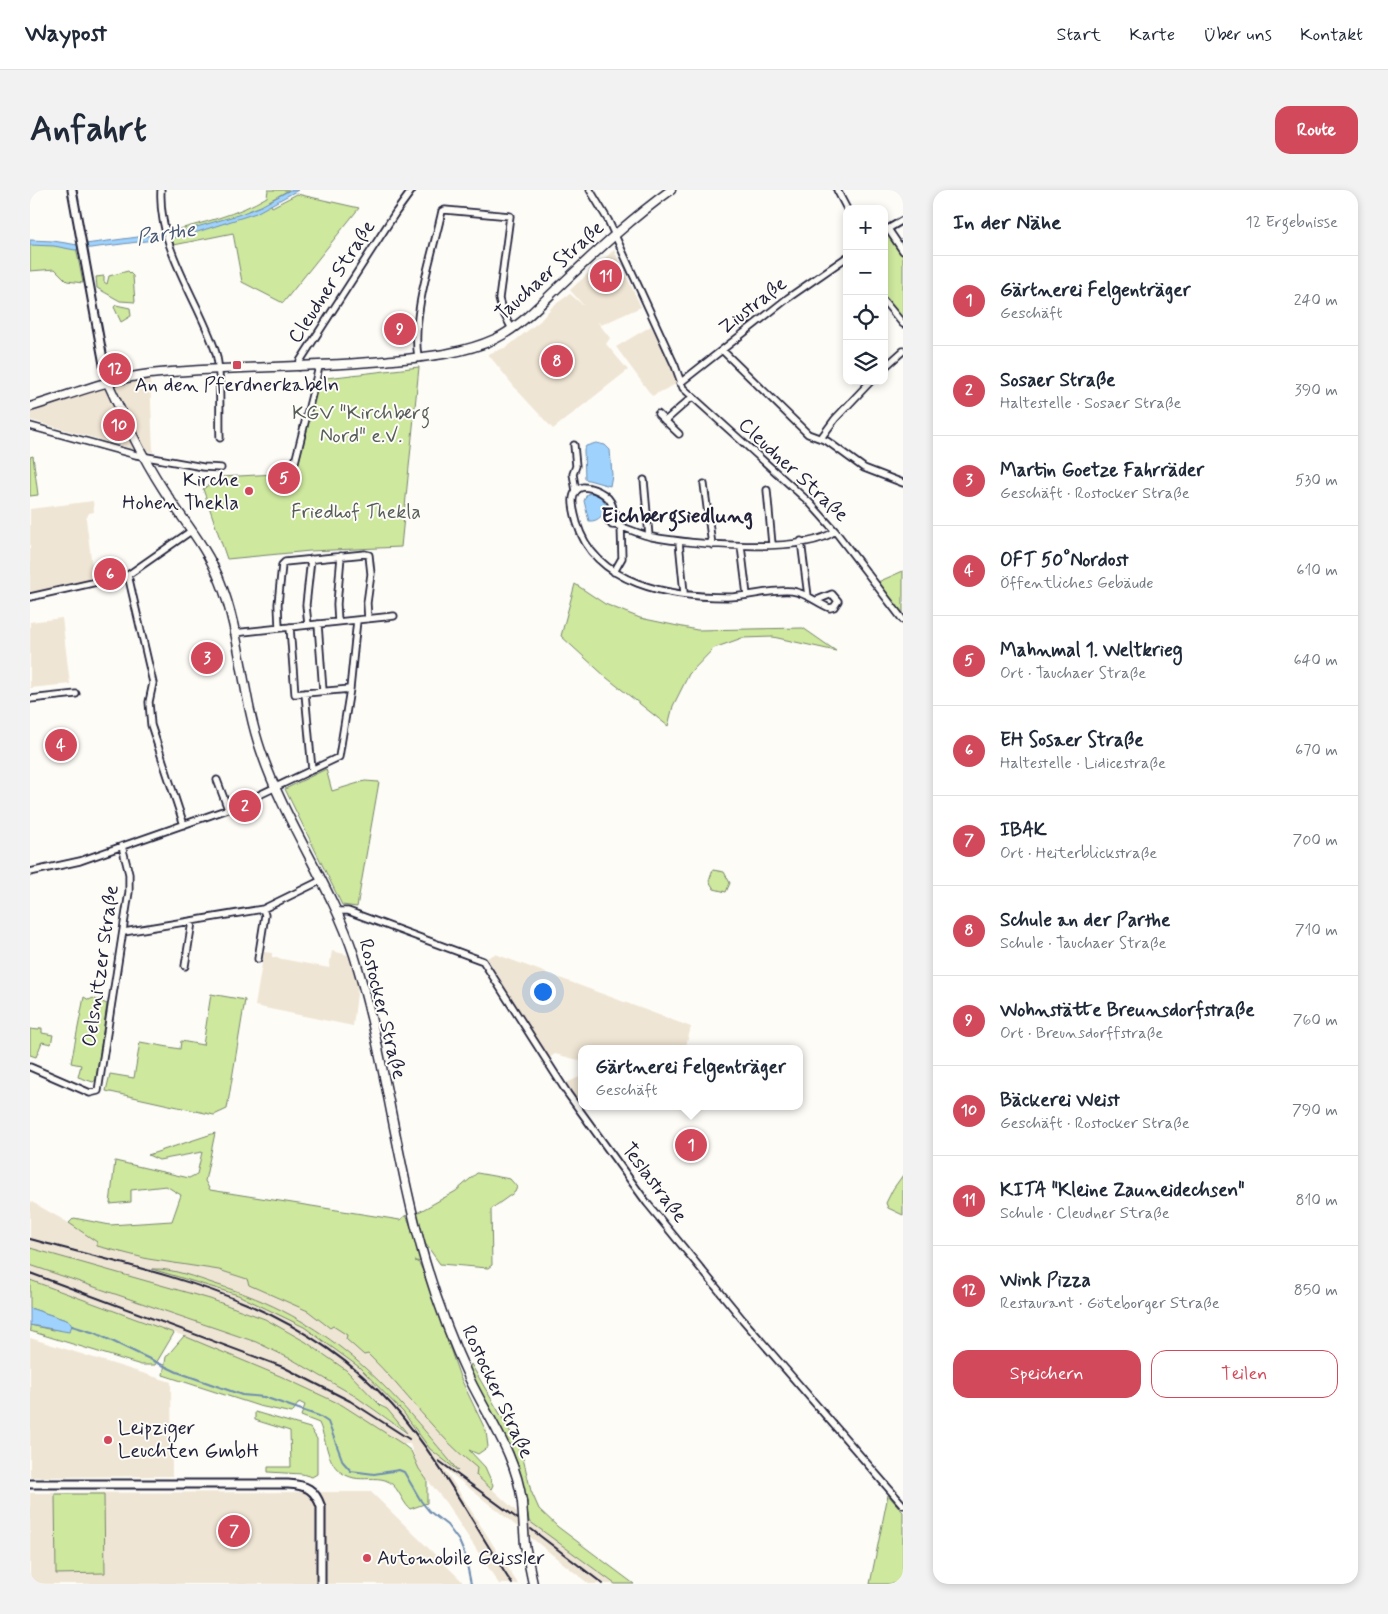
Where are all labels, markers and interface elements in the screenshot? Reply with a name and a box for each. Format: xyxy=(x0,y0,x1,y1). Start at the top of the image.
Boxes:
text: Waypost xyxy=(25,19,107,50)
text: Start xyxy=(1057,23,1101,47)
text: Karte xyxy=(1129,23,1175,47)
text: Über uns xyxy=(1203,23,1272,47)
text: Kontakt xyxy=(1300,23,1363,47)
button: Route xyxy=(1275,106,1358,154)
text: Anfahrt xyxy=(30,107,147,153)
map controls xyxy=(843,205,888,385)
button: + xyxy=(843,205,888,250)
text: In der Nähe xyxy=(953,209,1061,237)
text: 12 Ergebnisse xyxy=(1246,212,1338,233)
water label: Parthe xyxy=(134,215,198,252)
street label: Cleudner Straße xyxy=(282,215,382,349)
street label: Tauchaer Straße xyxy=(490,215,610,327)
button: − xyxy=(843,250,888,295)
pin: 11 xyxy=(590,257,622,295)
street label: Ziustraße xyxy=(713,271,793,341)
text: Gärtnerei Felgenträger xyxy=(1000,278,1191,303)
text: 1 xyxy=(965,290,973,311)
text: 240 m xyxy=(1294,290,1338,311)
button: locate xyxy=(843,295,888,340)
text: Geschäft xyxy=(1000,303,1062,324)
pin: 9 xyxy=(384,310,416,348)
button: layers xyxy=(843,340,888,385)
pin: 8 xyxy=(541,342,573,380)
pin: 12 xyxy=(99,350,131,388)
marker: An den Pferdnerkabeln xyxy=(231,359,243,371)
text: Sosaer Straße xyxy=(1000,368,1115,393)
place label: An den Pferdnerkabeln xyxy=(135,372,339,399)
text: 2 xyxy=(965,380,973,401)
text: 390 m xyxy=(1295,380,1338,401)
text: Haltestelle · Sosaer Straße xyxy=(1000,393,1181,414)
park label: KGV "Kirchberg Nord" e.V. xyxy=(292,400,430,450)
pin: 10 xyxy=(103,406,135,444)
street label: Cleudner Straße xyxy=(732,412,854,528)
text: Martin Goetze Fahrräder xyxy=(1000,458,1204,483)
pin: 5 xyxy=(268,459,300,497)
place label: Kirche Hohen Thekla xyxy=(122,467,239,517)
text: 3 xyxy=(965,470,973,491)
text: 530 m xyxy=(1295,470,1338,491)
text: Geschäft · Rostocker Straße xyxy=(1000,483,1190,504)
marker: Kirche Hohen Thekla xyxy=(243,485,255,497)
park label: Friedhof Thekla xyxy=(291,499,421,526)
district label: Eichbergsiedlung xyxy=(601,502,753,532)
text: OFT 50°Nordost xyxy=(1000,548,1129,573)
pin: 6 xyxy=(94,555,126,593)
text: 4 xyxy=(964,560,974,581)
text: 610 m xyxy=(1296,560,1338,581)
text: Öffentliches Gebäude xyxy=(1000,573,1154,594)
text: Mahnmal 1. Weltkrieg xyxy=(1000,638,1183,663)
pin: 3 xyxy=(191,639,223,677)
text: 5 xyxy=(964,650,974,671)
text: 640 m xyxy=(1293,650,1338,671)
text: Ort · Tauchaer Straße xyxy=(1000,663,1146,684)
pin: 4 xyxy=(45,726,77,764)
text: EH Sosaer Straße xyxy=(1000,728,1144,753)
text: 6 xyxy=(965,740,973,761)
text: 670 m xyxy=(1295,740,1338,761)
text: Haltestelle · Lidicestraße xyxy=(1000,753,1166,774)
pin: 2 xyxy=(229,787,261,825)
text: IBAK xyxy=(1000,818,1047,843)
text: 7 xyxy=(964,830,974,851)
text: 700 m xyxy=(1292,830,1338,851)
text: Ort · Heiterblickstraße xyxy=(1000,843,1157,864)
street label: Oelsnitzer Straße xyxy=(76,883,126,1049)
text: Schule an der Parthe xyxy=(1000,908,1170,933)
text: 8 xyxy=(964,920,974,941)
text: 710 m xyxy=(1295,920,1338,941)
text: Schule · Tauchaer Straße xyxy=(1000,933,1166,954)
street label: Rostocker Straße xyxy=(352,936,413,1082)
your location xyxy=(530,979,556,1005)
text: Wohnstätte Breunsdorfstraße xyxy=(1000,998,1255,1023)
text: 9 xyxy=(965,1010,973,1031)
text: 760 m xyxy=(1293,1010,1338,1031)
text: Ort · Breunsdorffstraße xyxy=(1000,1023,1163,1044)
popup xyxy=(578,1045,803,1110)
text: Gärtnerei Felgenträger xyxy=(595,1055,786,1080)
text: Geschäft xyxy=(595,1080,658,1101)
text: Bäckerei Weist xyxy=(1000,1088,1120,1113)
text: 10 xyxy=(961,1100,977,1121)
text: 790 m xyxy=(1292,1100,1338,1121)
text: Geschäft · Rostocker Straße xyxy=(1000,1113,1190,1134)
pin: 1 xyxy=(675,1126,707,1164)
street label: Teslastraße xyxy=(615,1137,693,1229)
text: KITA "Kleine Zauneidechsen" xyxy=(1000,1178,1245,1203)
text: 11 xyxy=(962,1190,976,1211)
text: 810 m xyxy=(1295,1190,1338,1211)
text: Schule · Cleudner Straße xyxy=(1000,1203,1170,1224)
text: Wink Pizza xyxy=(1000,1268,1091,1293)
text: 12 xyxy=(961,1280,977,1301)
text: 850 m xyxy=(1294,1280,1338,1301)
text: Restaurant · Göteborger Straße xyxy=(1000,1293,1220,1314)
street label: Rostocker Straße xyxy=(454,1321,540,1463)
button: Speichern xyxy=(953,1350,1141,1398)
button: Teilen xyxy=(1151,1350,1338,1398)
place label: Leipziger Leuchten GmbH xyxy=(118,1415,259,1465)
marker: Leipziger Leuchten GmbH xyxy=(102,1434,114,1446)
pin: 7 xyxy=(218,1512,250,1550)
place label: Automobile Geissler xyxy=(377,1545,545,1572)
marker: Automobile Geissler xyxy=(361,1552,373,1564)

